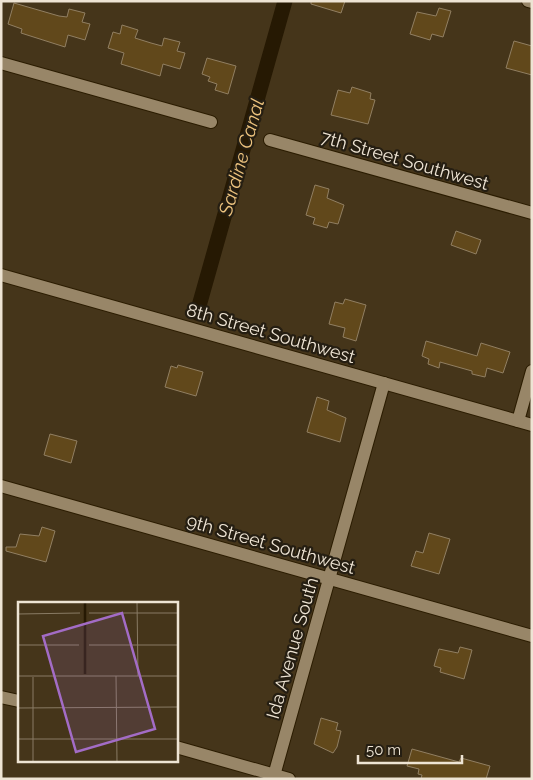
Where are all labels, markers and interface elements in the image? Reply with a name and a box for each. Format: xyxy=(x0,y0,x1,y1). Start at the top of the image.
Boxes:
water label: Sardine Canal xyxy=(214,96,268,219)
street label: 7th Street Southwest xyxy=(319,126,491,194)
street label: 8th Street Southwest xyxy=(184,299,358,367)
street label: 9th Street Southwest xyxy=(184,510,358,578)
street label: Ida Avenue South xyxy=(262,575,322,721)
inset map xyxy=(18,602,178,762)
scale bar xyxy=(358,732,462,764)
text: 50 m xyxy=(366,741,401,759)

